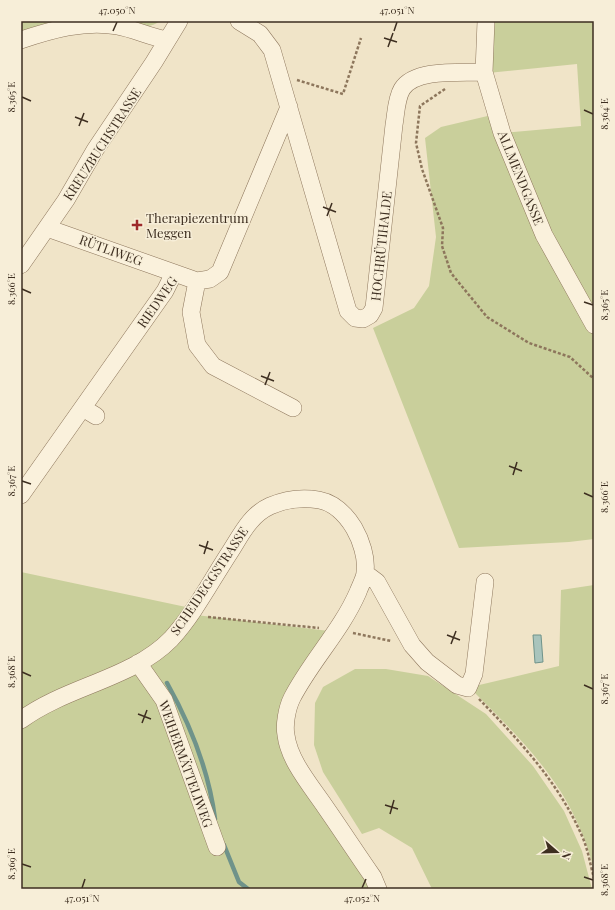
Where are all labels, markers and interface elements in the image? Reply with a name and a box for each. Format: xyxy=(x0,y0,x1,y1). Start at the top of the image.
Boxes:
text: 47.050°N xyxy=(98,3,136,17)
text: 47.051°N xyxy=(379,3,415,17)
text: 8.365°E xyxy=(4,82,18,112)
street label: KREUZBUCHSTRASSE xyxy=(59,84,144,203)
text: 8.364°E xyxy=(597,98,611,130)
street label: ALLMENDGASSE xyxy=(494,127,548,228)
street label: HOCHRÜTIHALDE xyxy=(366,190,395,302)
place label: Therapiezentrum Meggen xyxy=(146,209,249,241)
marker: Therapiezentrum Meggen xyxy=(131,219,143,231)
street label: RÜTLIWEG xyxy=(77,230,145,269)
text: 8.366°E xyxy=(4,273,18,305)
street label: RIEDWEG xyxy=(133,273,180,331)
text: 8.365°E xyxy=(597,290,611,320)
text: 8.367°E xyxy=(4,466,18,496)
text: 8.366°E xyxy=(597,481,611,513)
street label: SCHEIDEGGSTRASSE xyxy=(166,523,251,638)
text: 8.368°E xyxy=(4,656,18,688)
text: 8.367°E xyxy=(597,674,611,704)
street label: WEIHERMÄTTELIWEG xyxy=(155,697,217,830)
north arrow xyxy=(537,832,577,872)
text: 8.369°E xyxy=(4,848,18,880)
text: N xyxy=(558,849,575,862)
text: 8.368°E xyxy=(597,864,611,896)
text: 47.051°N xyxy=(64,891,100,905)
text: 47.052°N xyxy=(344,891,380,905)

